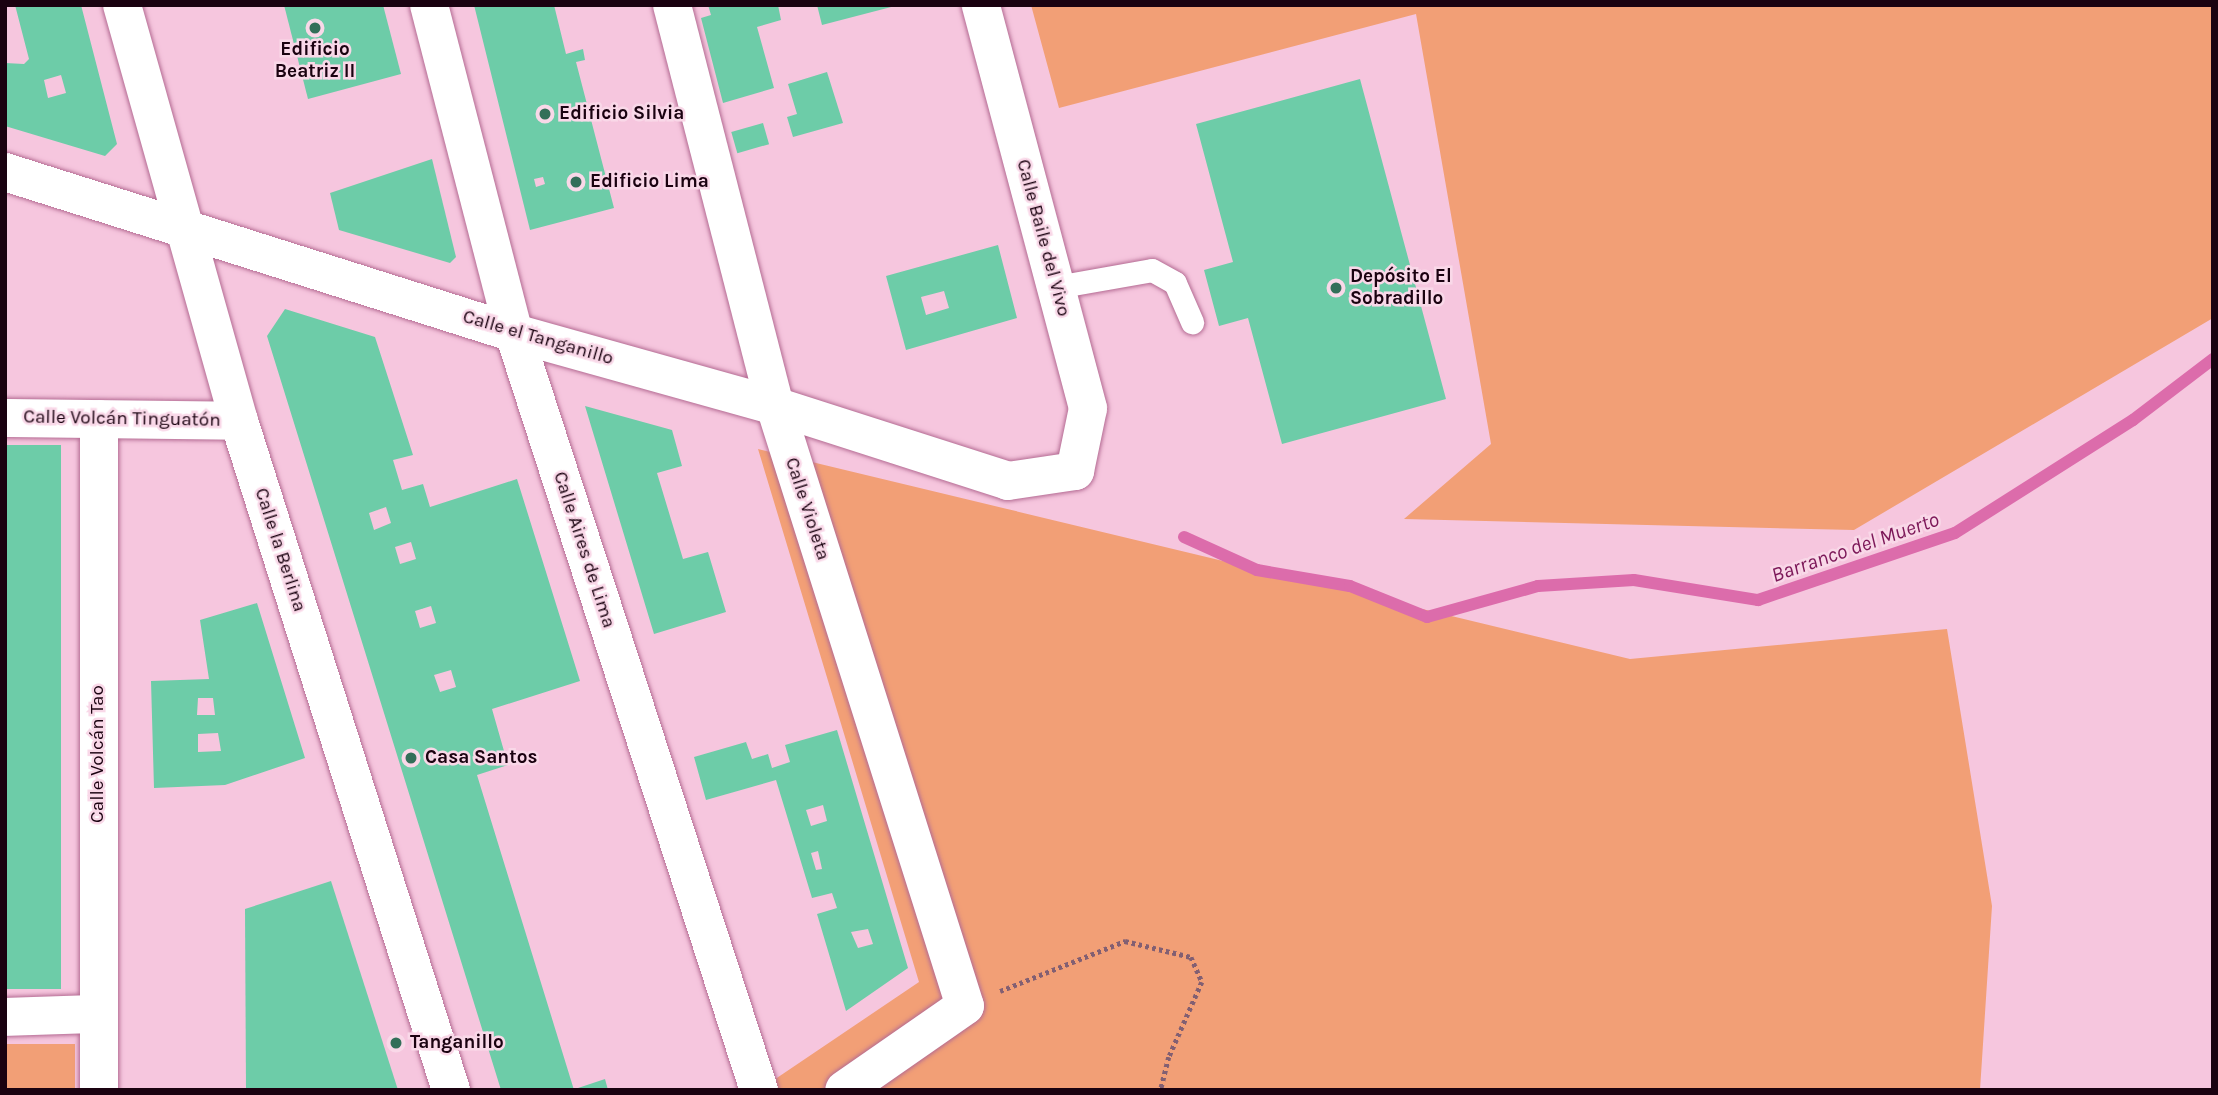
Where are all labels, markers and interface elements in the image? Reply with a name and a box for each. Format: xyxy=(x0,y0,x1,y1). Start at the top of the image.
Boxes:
marker: Edificio Beatriz II xyxy=(307,20,323,36)
place label: Edificio Beatriz II xyxy=(275,39,355,83)
place label: Edificio Silvia xyxy=(559,103,684,125)
marker: Edificio Silvia xyxy=(537,106,553,122)
street label: Calle Baile del Vivo xyxy=(1011,157,1075,319)
place label: Edificio Lima xyxy=(590,171,709,193)
marker: Edificio Lima xyxy=(568,174,584,190)
place label: Depósito El Sobradillo xyxy=(1350,266,1452,310)
marker: Depósito El Sobradillo xyxy=(1328,280,1344,296)
street label: Calle el Tanganillo xyxy=(460,306,616,370)
street label: Calle Volcán Tinguatón xyxy=(23,406,221,432)
street label: Calle Violeta xyxy=(780,455,834,563)
street label: Calle Aires de Lima xyxy=(548,469,620,631)
street label: Calle la Berlina xyxy=(249,485,311,615)
water label: Barranco del Muerto xyxy=(1768,506,1942,588)
street label: Calle Volcán Tao xyxy=(87,685,109,823)
place label: Casa Santos xyxy=(425,747,537,769)
marker: Casa Santos xyxy=(403,750,419,766)
place label: Tanganillo xyxy=(410,1032,504,1054)
marker: Tanganillo xyxy=(388,1035,404,1051)

